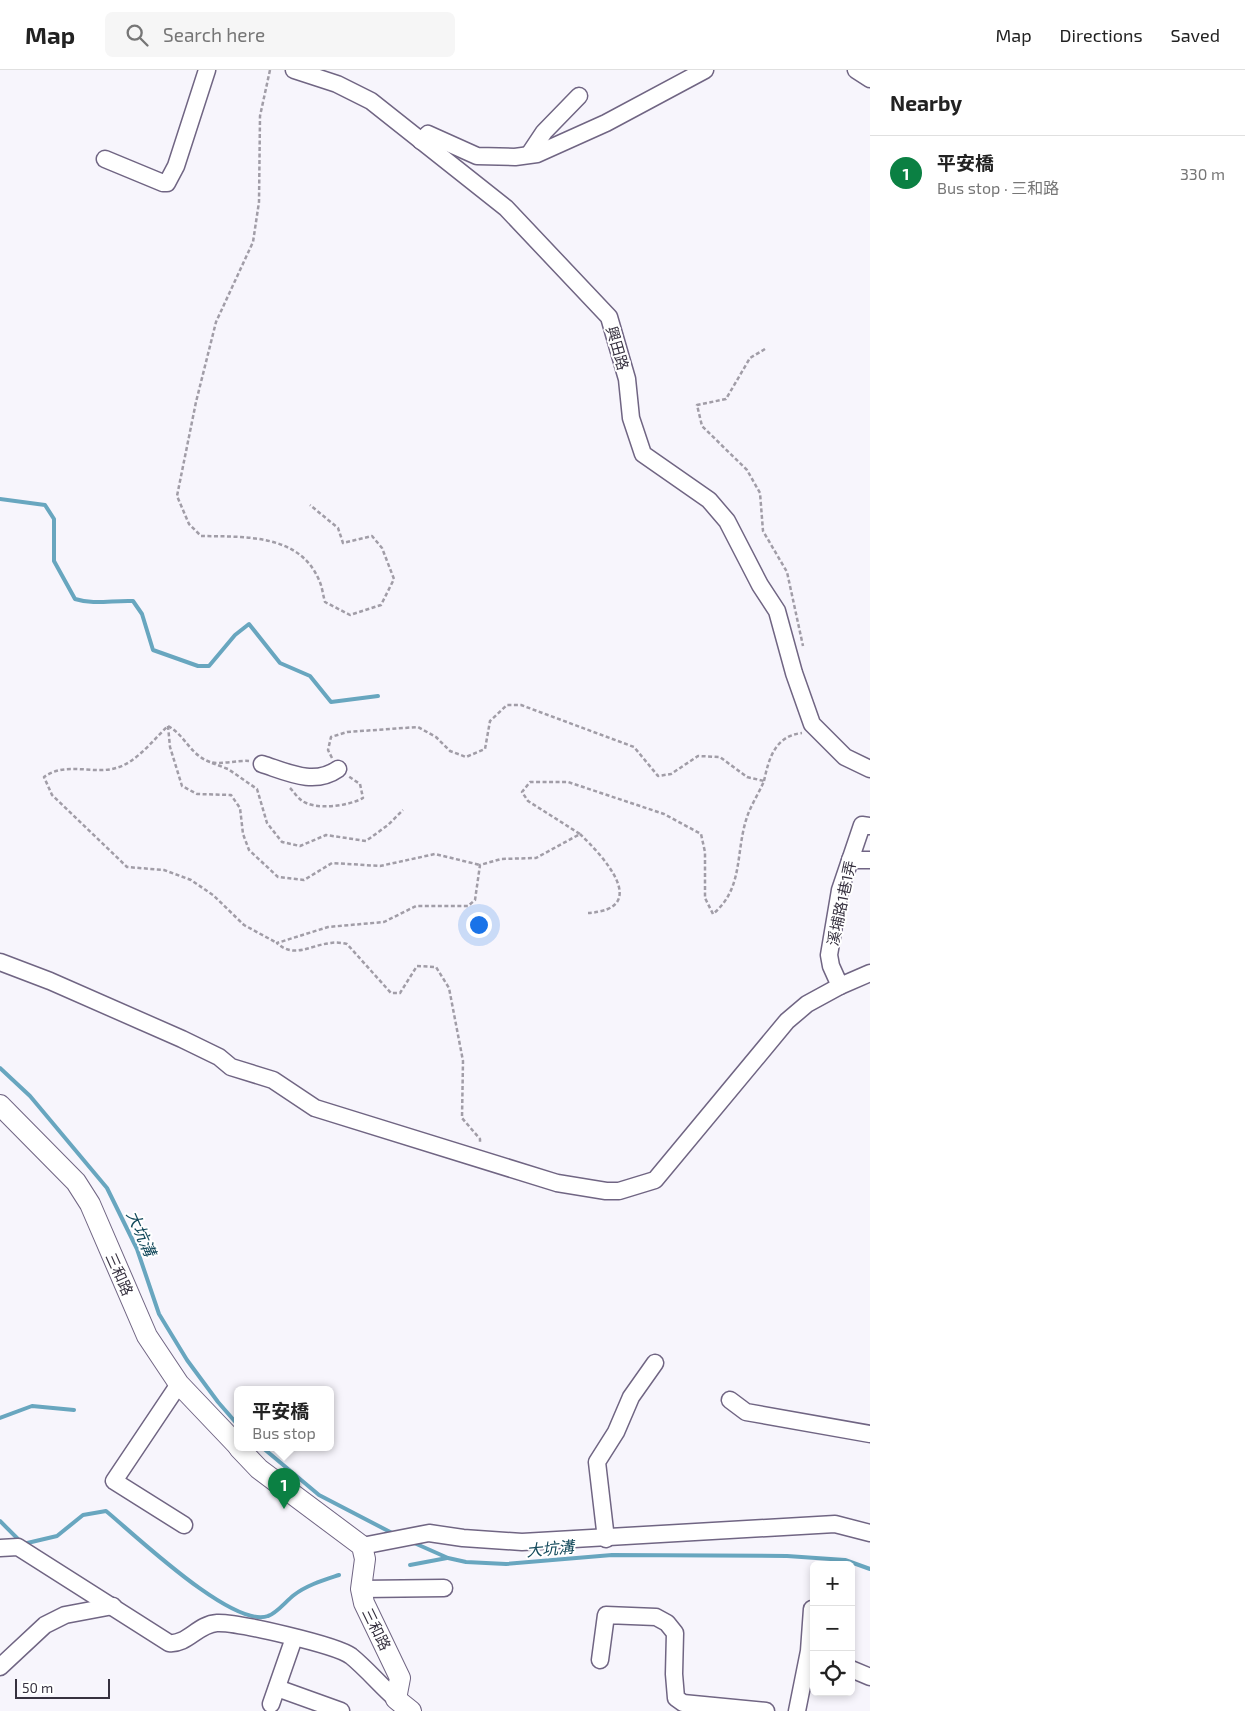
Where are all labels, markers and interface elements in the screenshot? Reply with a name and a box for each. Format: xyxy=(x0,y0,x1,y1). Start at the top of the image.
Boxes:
search box xyxy=(105,12,455,57)
text: Map xyxy=(25,20,75,49)
icon: search xyxy=(123,21,151,49)
text: Search here xyxy=(163,23,265,46)
text: Map xyxy=(995,24,1032,46)
text: Directions xyxy=(1060,24,1143,46)
text: Saved xyxy=(1171,24,1220,46)
text: Nearby xyxy=(890,90,962,115)
text: 平安橋 xyxy=(937,151,994,174)
text: 1 xyxy=(903,164,909,183)
text: 330 m xyxy=(1180,164,1225,183)
text: Bus stop · 三和路 xyxy=(937,178,1059,197)
street label: 興田路 xyxy=(603,324,633,372)
street label: 溪埔路1巷1弄 xyxy=(823,859,859,947)
your location xyxy=(466,912,492,938)
water label: 大坑溝 xyxy=(124,1207,161,1261)
street label: 三和路 xyxy=(103,1250,137,1298)
popup xyxy=(234,1386,334,1451)
text: 平安橋 xyxy=(252,1399,309,1422)
text: Bus stop xyxy=(252,1423,316,1442)
pin: 1 xyxy=(268,1468,300,1509)
water label: 大坑溝 xyxy=(525,1536,577,1560)
map controls xyxy=(810,1561,855,1696)
button: + xyxy=(810,1561,855,1606)
street label: 三和路 xyxy=(359,1605,395,1653)
button: − xyxy=(810,1606,855,1651)
button: locate xyxy=(810,1651,855,1696)
scale bar xyxy=(15,1676,110,1699)
text: 50 m xyxy=(22,1679,53,1696)

